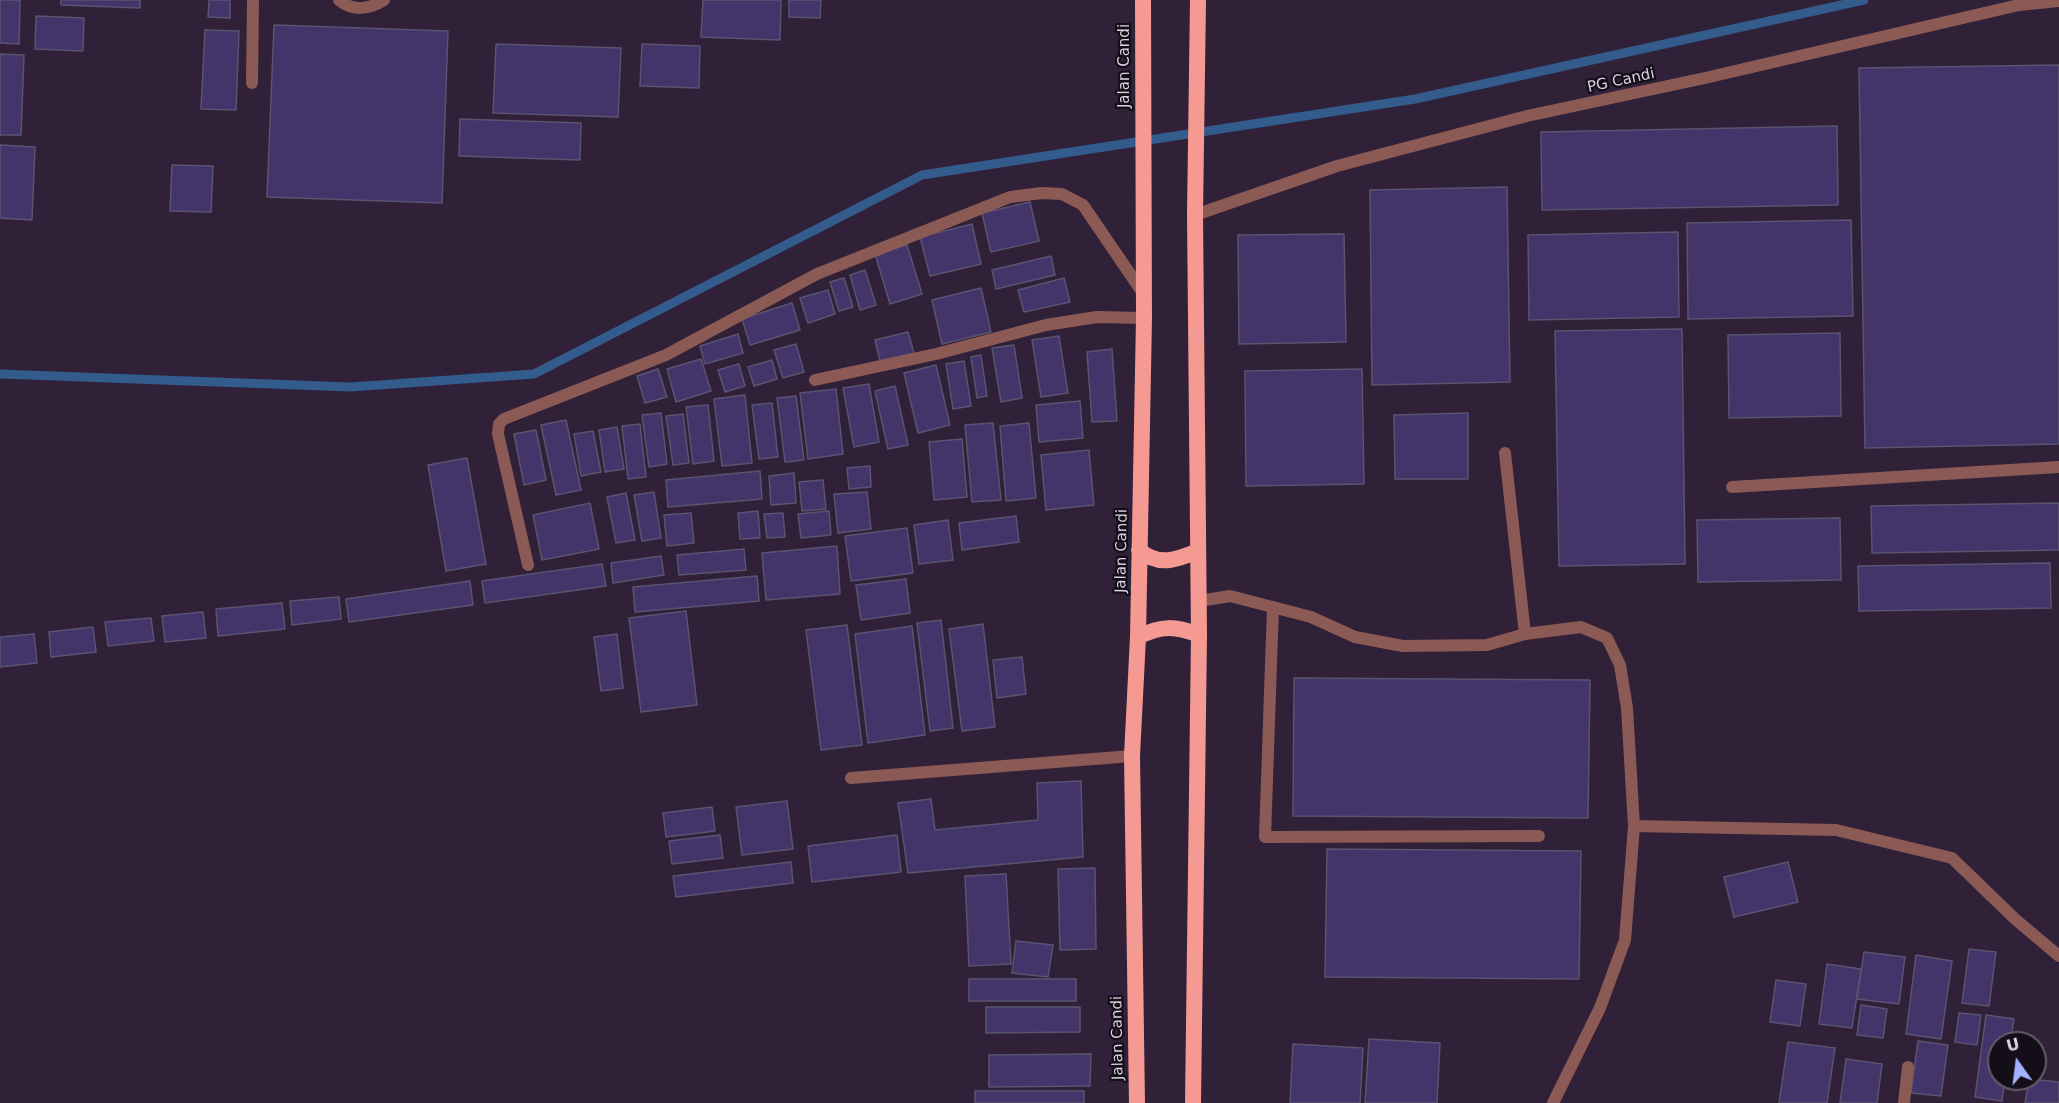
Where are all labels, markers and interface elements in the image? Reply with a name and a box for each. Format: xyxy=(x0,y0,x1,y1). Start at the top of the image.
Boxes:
street label: Jalan Candi xyxy=(1116,24,1134,108)
street label: PG Candi xyxy=(1586,65,1656,97)
street label: Jalan Candi xyxy=(1112,509,1132,593)
street label: Jalan Candi xyxy=(1108,996,1128,1080)
north arrow xyxy=(1987,1031,2047,1091)
text: U xyxy=(2004,1034,2022,1056)

